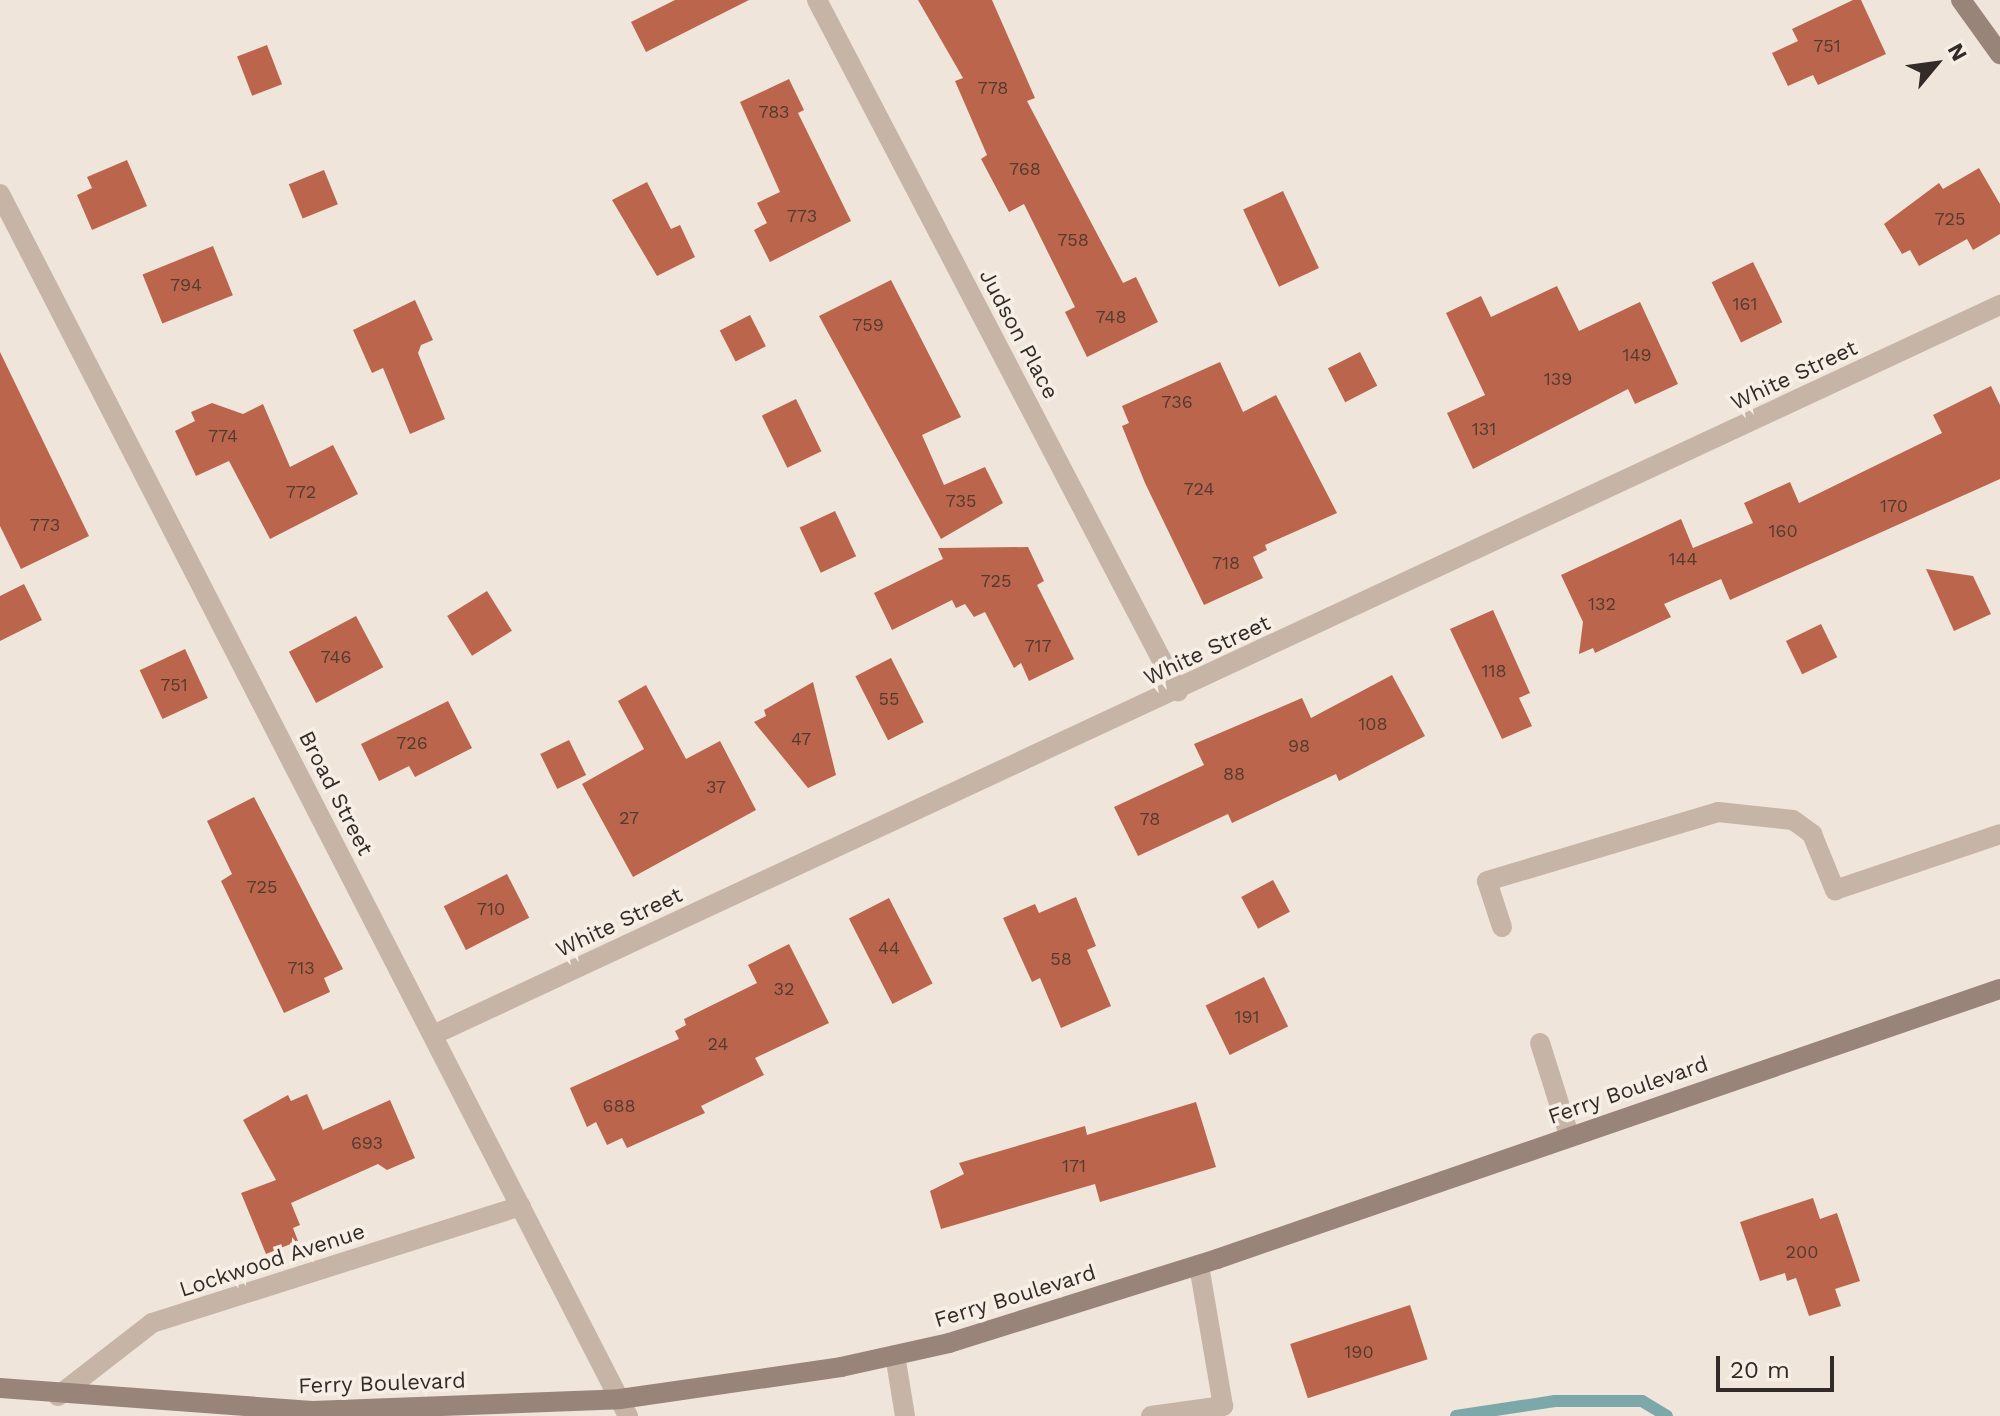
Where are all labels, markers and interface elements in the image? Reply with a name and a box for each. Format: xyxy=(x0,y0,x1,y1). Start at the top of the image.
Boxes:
north arrow xyxy=(1896,24,1976,104)
house number: 751 xyxy=(1813,35,1841,57)
text: N xyxy=(1943,39,1972,65)
house number: 778 xyxy=(978,77,1008,99)
house number: 783 xyxy=(759,101,789,123)
house number: 768 xyxy=(1009,158,1041,180)
house number: 773 xyxy=(787,205,817,227)
house number: 725 xyxy=(1934,208,1966,230)
house number: 758 xyxy=(1057,229,1089,251)
street label: Judson Place xyxy=(974,265,1064,403)
house number: 794 xyxy=(170,274,202,296)
house number: 161 xyxy=(1733,293,1757,315)
house number: 748 xyxy=(1096,306,1126,328)
house number: 759 xyxy=(852,314,884,336)
street label: White Street xyxy=(1727,334,1861,416)
house number: 149 xyxy=(1622,344,1652,366)
house number: 139 xyxy=(1544,368,1572,390)
house number: 736 xyxy=(1161,391,1193,413)
house number: 131 xyxy=(1472,418,1496,440)
house number: 774 xyxy=(208,425,238,447)
house number: 724 xyxy=(1183,478,1215,500)
house number: 772 xyxy=(286,481,316,503)
house number: 735 xyxy=(945,490,977,512)
house number: 170 xyxy=(1880,495,1908,517)
house number: 773 xyxy=(30,514,60,536)
house number: 160 xyxy=(1768,520,1798,542)
house number: 144 xyxy=(1668,548,1698,570)
house number: 718 xyxy=(1212,552,1240,574)
house number: 725 xyxy=(980,570,1012,592)
house number: 132 xyxy=(1588,593,1616,615)
street label: White Street xyxy=(1140,609,1274,691)
house number: 717 xyxy=(1024,635,1052,657)
house number: 746 xyxy=(321,646,351,668)
house number: 118 xyxy=(1481,660,1507,682)
house number: 751 xyxy=(160,674,188,696)
house number: 55 xyxy=(879,688,899,710)
house number: 108 xyxy=(1358,713,1388,735)
street label: Broad Street xyxy=(293,726,379,860)
house number: 47 xyxy=(791,728,811,750)
house number: 726 xyxy=(396,732,428,754)
house number: 98 xyxy=(1288,735,1310,757)
house number: 88 xyxy=(1223,763,1245,785)
house number: 37 xyxy=(706,776,726,798)
house number: 27 xyxy=(619,807,639,829)
house number: 78 xyxy=(1140,808,1160,830)
house number: 725 xyxy=(246,876,278,898)
street label: White Street xyxy=(552,881,686,963)
house number: 710 xyxy=(477,898,505,920)
house number: 44 xyxy=(878,937,900,959)
house number: 58 xyxy=(1050,948,1072,970)
house number: 713 xyxy=(287,957,315,979)
house number: 32 xyxy=(774,978,794,1000)
house number: 191 xyxy=(1234,1006,1260,1028)
house number: 24 xyxy=(708,1033,728,1055)
street label: Ferry Boulevard xyxy=(1544,1050,1712,1130)
house number: 688 xyxy=(602,1095,636,1117)
house number: 693 xyxy=(351,1132,383,1154)
house number: 171 xyxy=(1062,1155,1086,1177)
street label: Lockwood Avenue xyxy=(175,1217,369,1303)
house number: 200 xyxy=(1786,1241,1818,1263)
street label: Ferry Boulevard xyxy=(931,1259,1099,1333)
scale bar xyxy=(1720,1340,1838,1390)
house number: 190 xyxy=(1344,1341,1374,1363)
text: 20 m xyxy=(1730,1356,1790,1384)
street label: Ferry Boulevard xyxy=(298,1367,466,1399)

